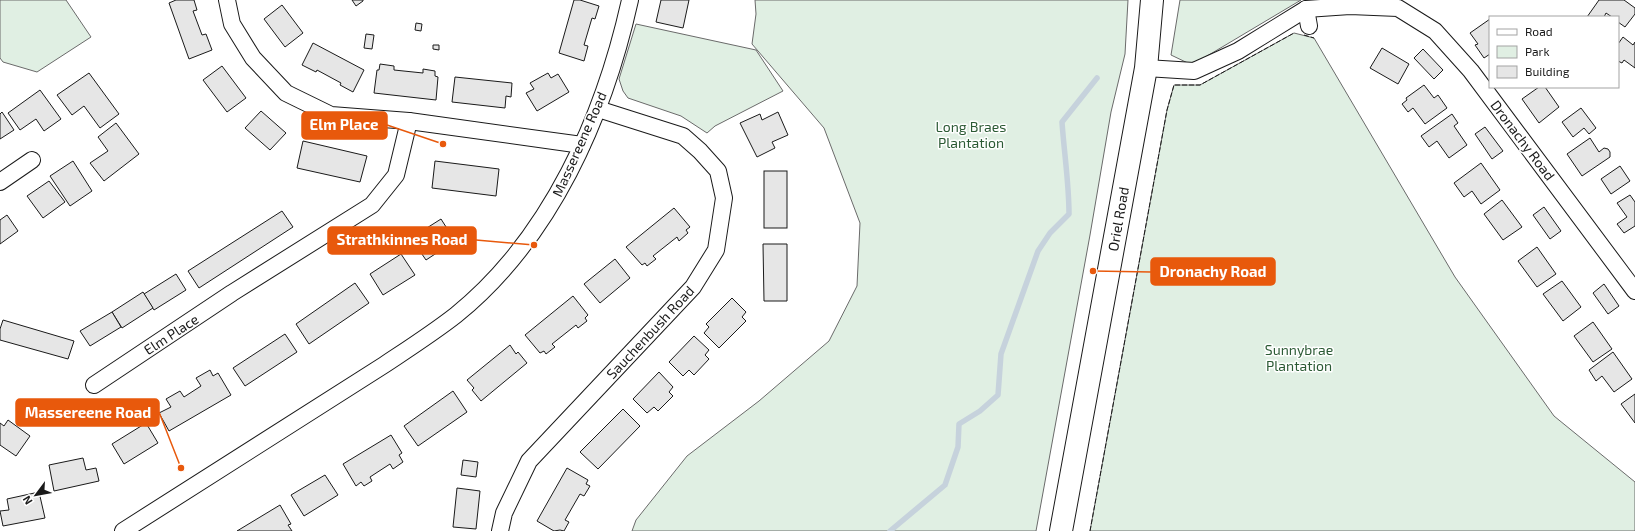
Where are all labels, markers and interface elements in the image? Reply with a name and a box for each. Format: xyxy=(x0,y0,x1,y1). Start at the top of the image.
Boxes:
legend xyxy=(1489,16,1619,88)
text: Road xyxy=(1525,24,1553,38)
text: Park xyxy=(1525,44,1550,58)
text: Building xyxy=(1525,64,1570,78)
street label: Massereene Road xyxy=(548,89,610,199)
street label: Dronachy Road xyxy=(1487,97,1559,183)
callout: Elm Place xyxy=(302,112,387,139)
text: Elm Place xyxy=(310,115,378,133)
park label: Long Braes Plantation xyxy=(936,118,1006,151)
street label: Oriel Road xyxy=(1104,185,1132,253)
callout: Strathkinnes Road xyxy=(328,227,476,254)
text: Strathkinnes Road xyxy=(336,230,468,248)
callout: Dronachy Road xyxy=(1151,258,1275,285)
text: Dronachy Road xyxy=(1160,262,1267,281)
street label: Sauchenbush Road xyxy=(603,282,697,382)
street label: Elm Place xyxy=(140,310,202,358)
park label: Sunnybrae Plantation xyxy=(1265,341,1333,374)
callout: Massereene Road xyxy=(16,399,159,426)
text: Massereene Road xyxy=(25,403,151,421)
north arrow xyxy=(16,475,56,515)
text: N xyxy=(19,494,35,507)

